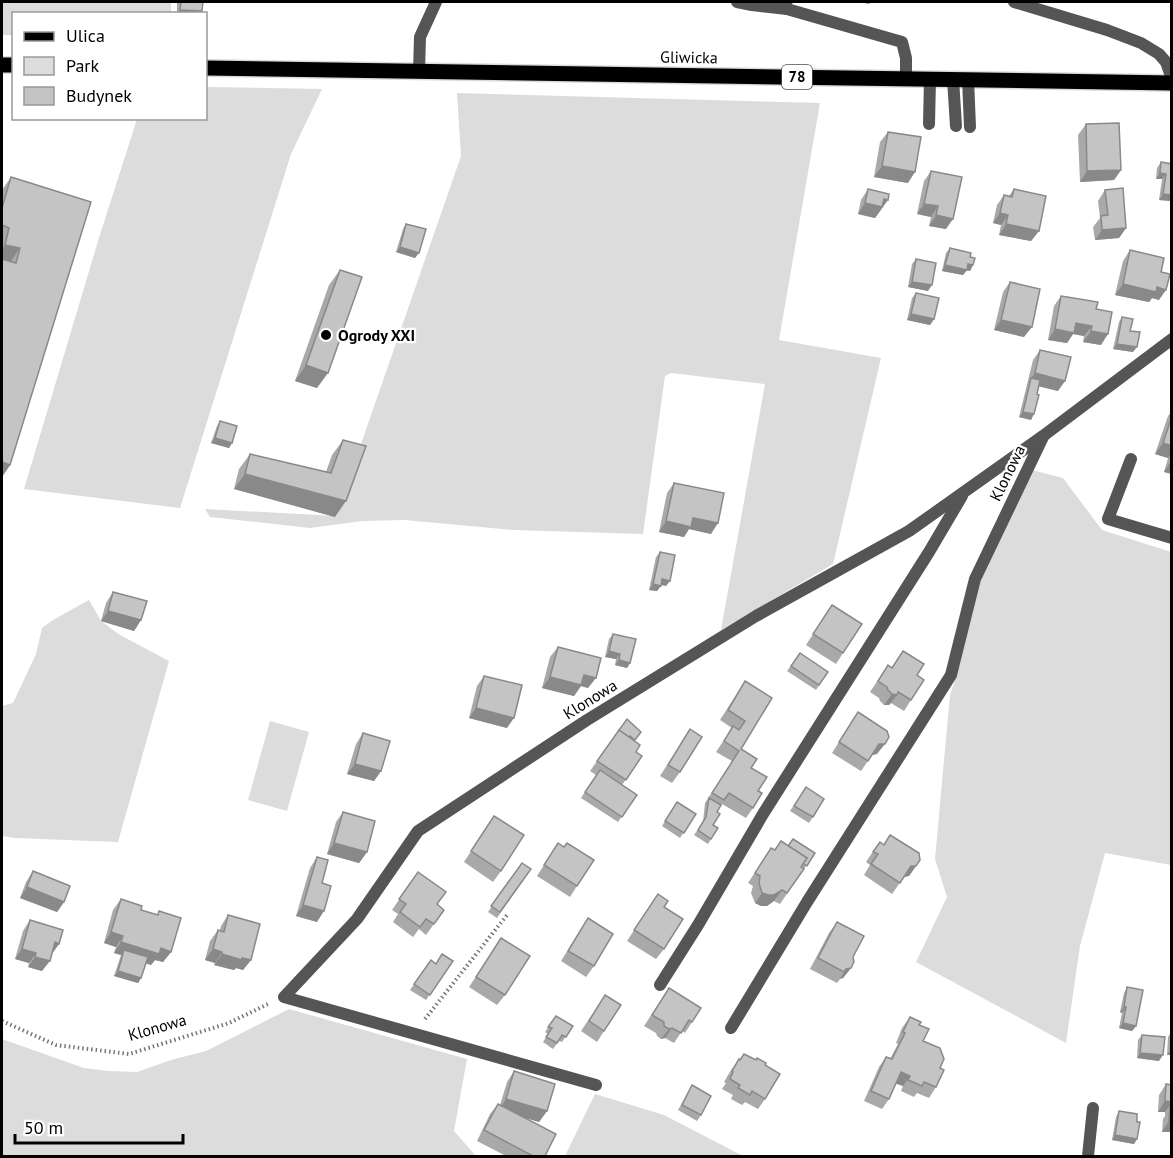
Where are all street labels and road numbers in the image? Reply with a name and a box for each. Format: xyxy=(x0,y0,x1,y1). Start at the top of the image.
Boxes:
street label: Gliwicka xyxy=(660,46,718,68)
road number: 78 xyxy=(782,65,812,89)
street label: Klonowa xyxy=(985,442,1029,504)
street label: Klonowa xyxy=(559,675,621,723)
street label: Klonowa xyxy=(125,1009,189,1045)

